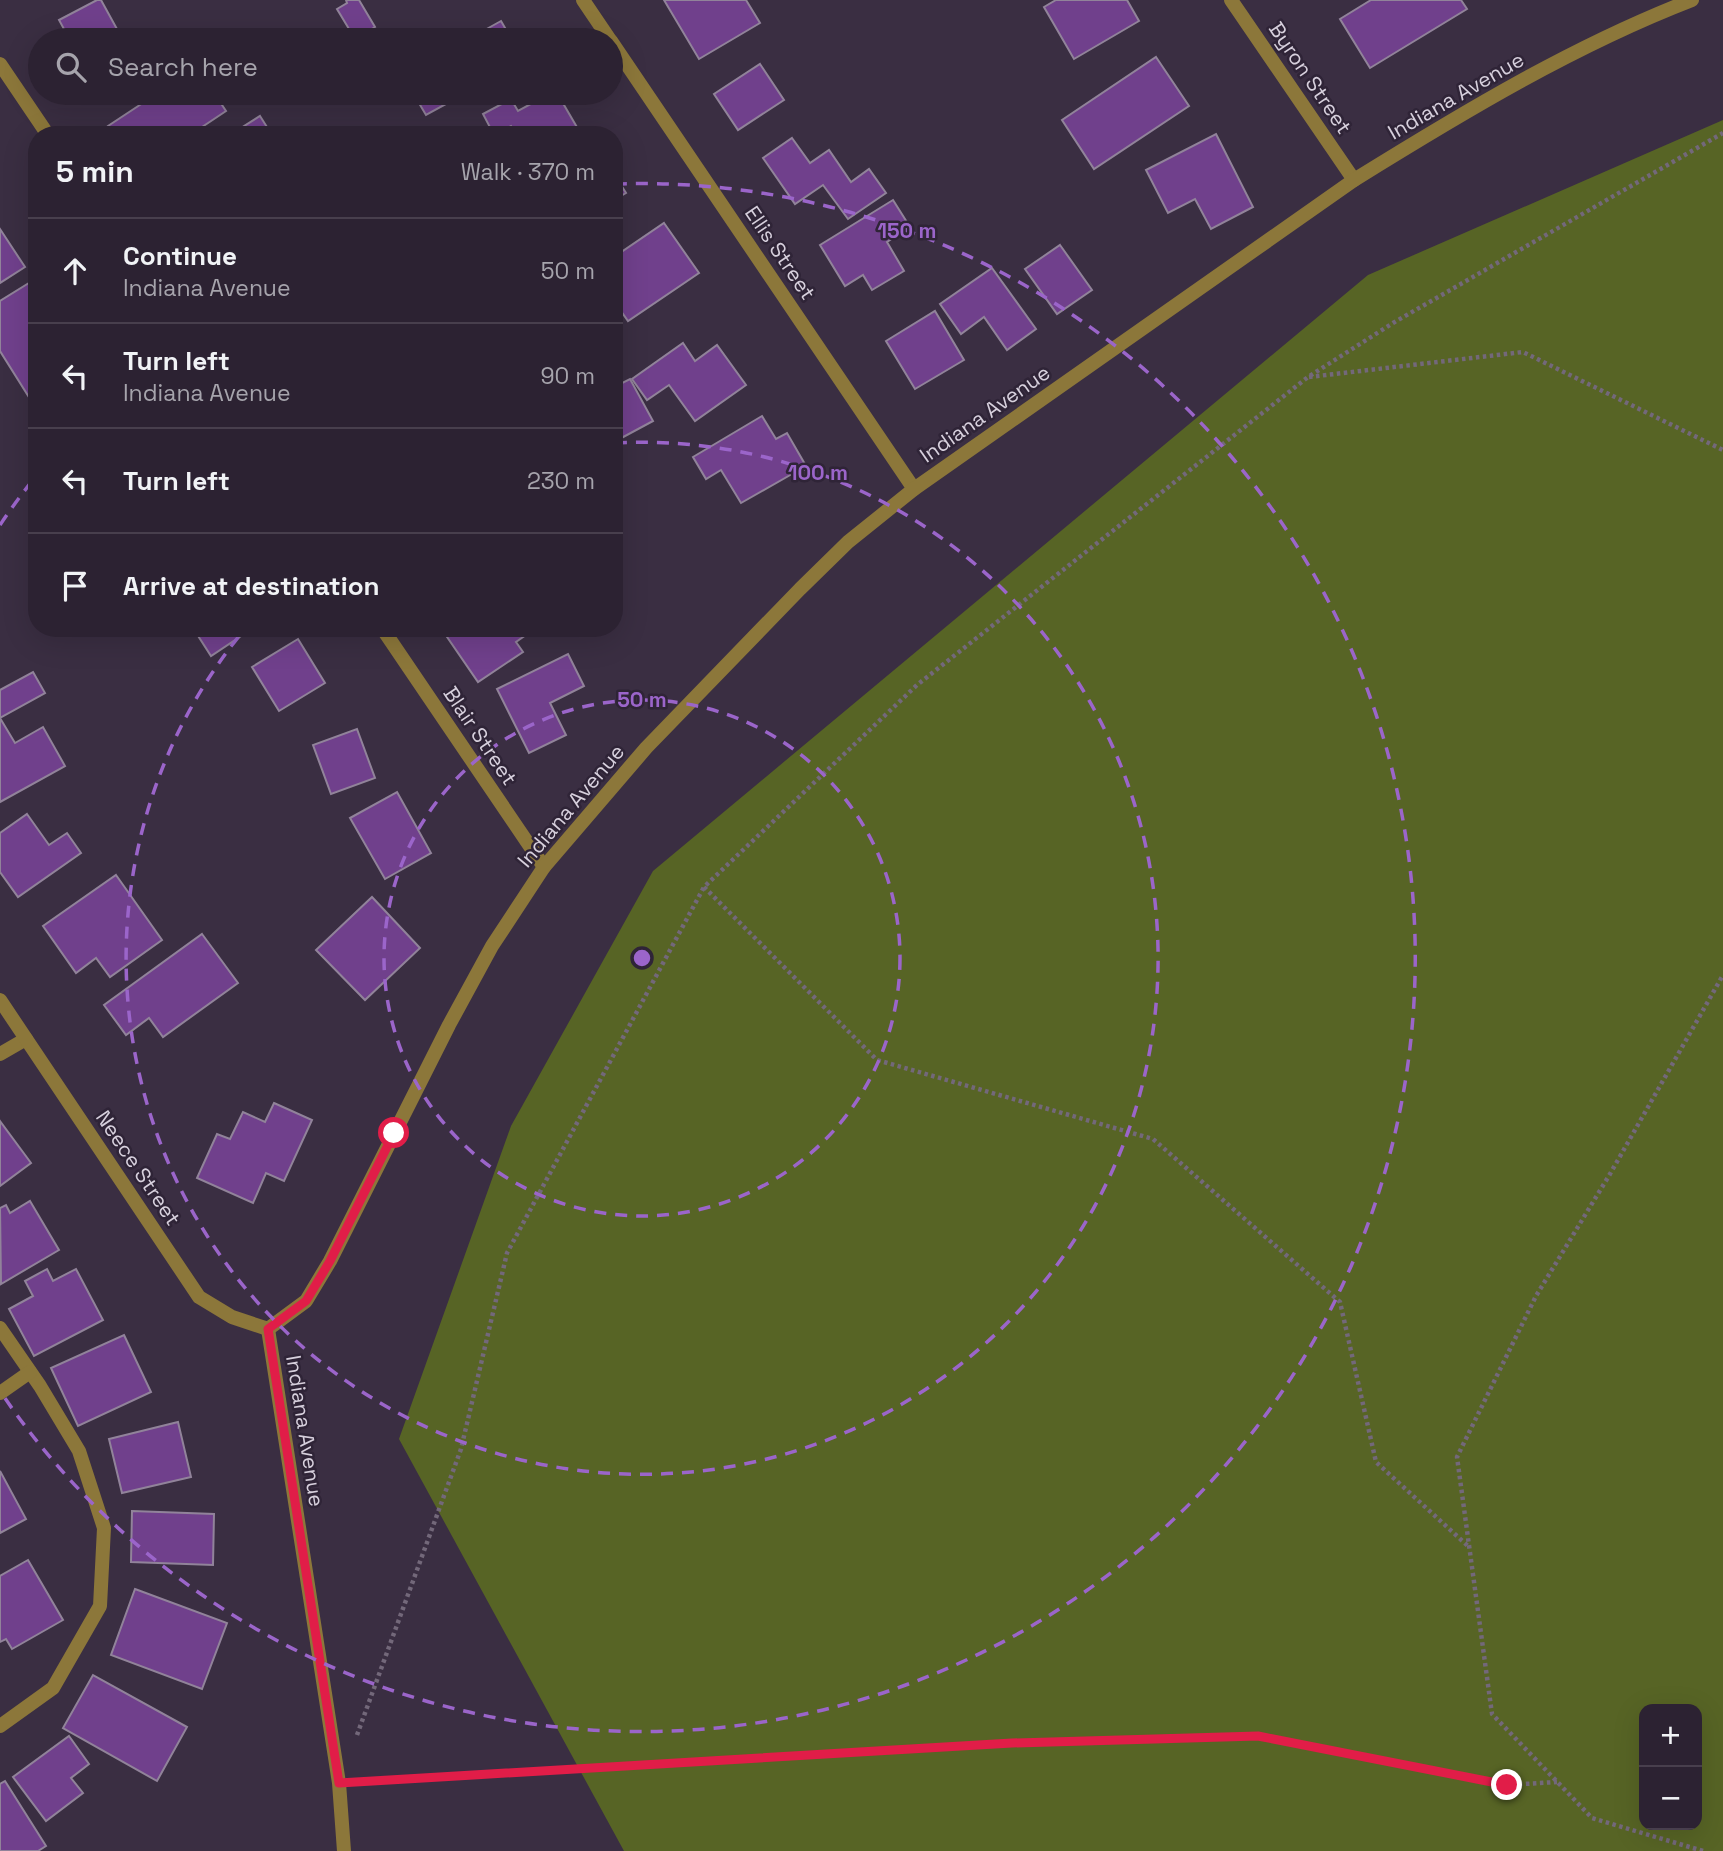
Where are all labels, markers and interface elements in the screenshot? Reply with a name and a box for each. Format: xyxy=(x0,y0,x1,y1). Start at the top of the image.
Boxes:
street label: Byron Street xyxy=(1263,16,1358,139)
search box xyxy=(28,28,623,105)
street label: Indiana Avenue xyxy=(1383,46,1529,146)
icon: search xyxy=(52,48,90,86)
text: Search here xyxy=(108,50,258,84)
text: 5 min xyxy=(56,152,134,191)
text: Walk · 370 m xyxy=(461,157,595,187)
street label: Ellis Street xyxy=(739,200,822,305)
text: 150 m xyxy=(878,217,936,244)
text: Continue xyxy=(123,239,237,273)
icon: ahead xyxy=(56,252,94,290)
text: 50 m xyxy=(541,256,595,286)
text: Indiana Avenue xyxy=(123,273,291,303)
text: Turn left xyxy=(123,344,230,378)
icon: left xyxy=(56,357,94,395)
street label: Indiana Avenue xyxy=(914,359,1055,469)
text: 90 m xyxy=(540,361,595,391)
text: Indiana Avenue xyxy=(123,378,291,408)
text: 100 m xyxy=(788,459,848,486)
icon: left xyxy=(56,462,94,500)
text: Turn left xyxy=(123,464,230,498)
text: 230 m xyxy=(527,466,595,496)
icon: arrive xyxy=(56,567,94,605)
text: Arrive at destination xyxy=(123,569,380,603)
street label: Blair Street xyxy=(437,681,523,790)
text: 50 m xyxy=(617,686,667,713)
street label: Indiana Avenue xyxy=(511,738,630,873)
centre of rings xyxy=(630,946,654,970)
street label: Neece Street xyxy=(90,1105,187,1231)
route start xyxy=(378,1117,409,1148)
street label: Indiana Avenue xyxy=(280,1353,331,1509)
map controls xyxy=(1639,1704,1702,1830)
button: + xyxy=(1639,1704,1702,1767)
button: − xyxy=(1639,1767,1702,1830)
route end xyxy=(1491,1769,1522,1800)

